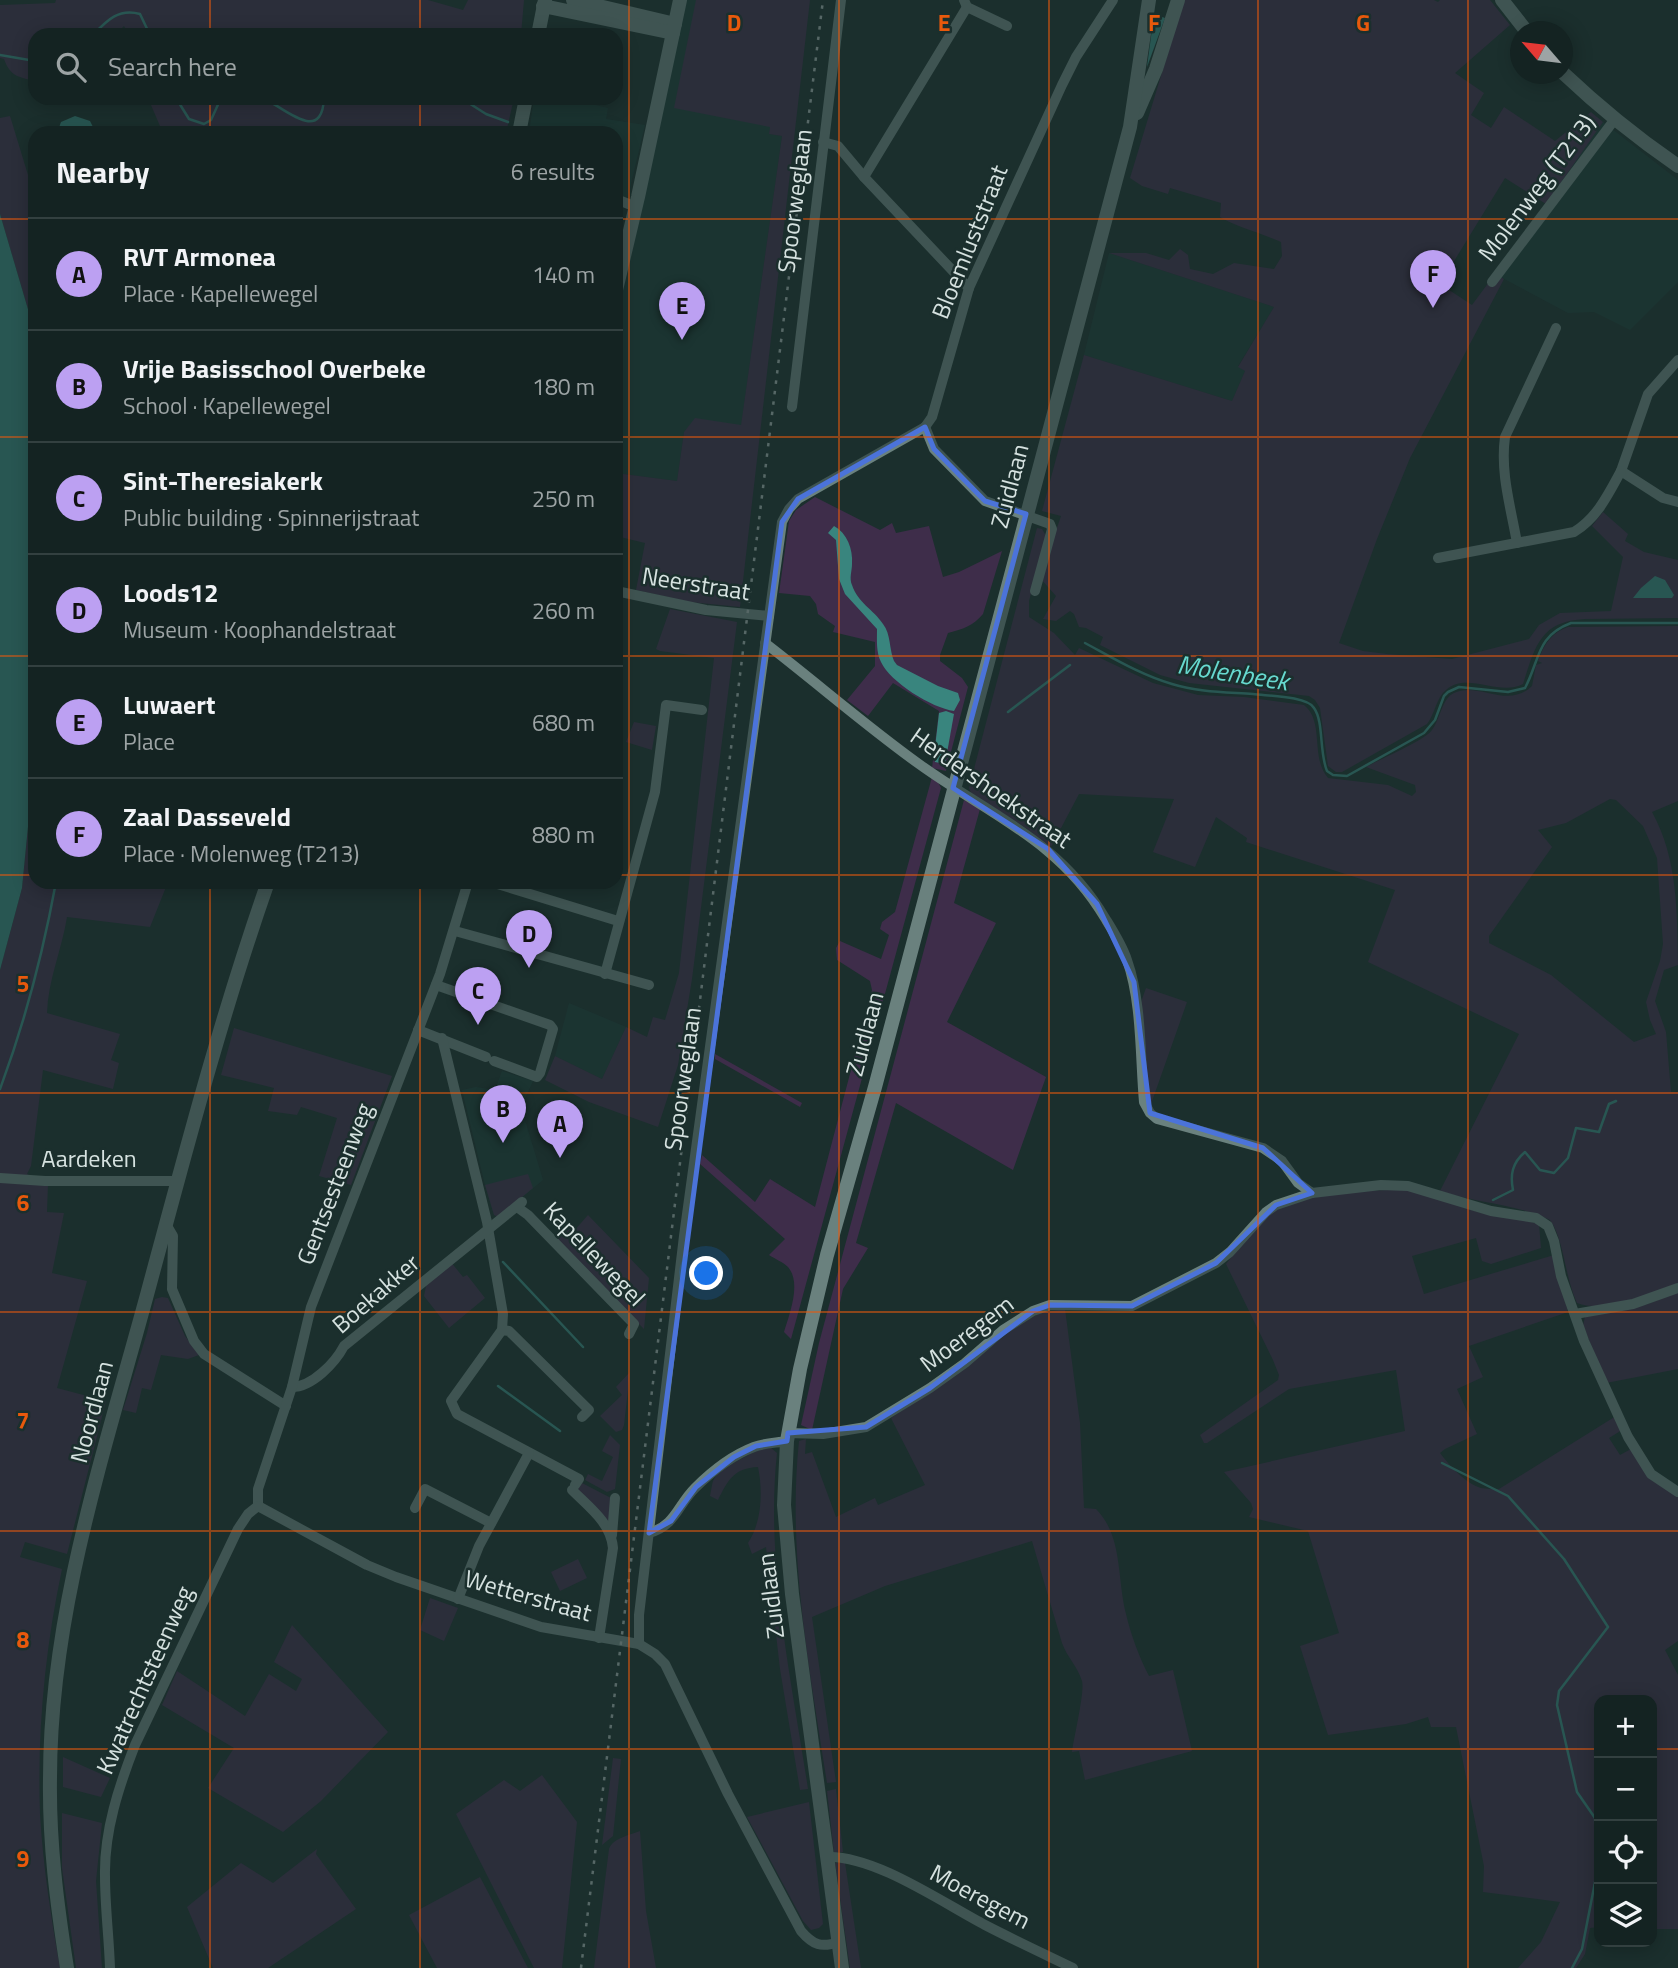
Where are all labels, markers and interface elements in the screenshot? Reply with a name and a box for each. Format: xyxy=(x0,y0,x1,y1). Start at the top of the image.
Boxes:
text: D xyxy=(727,5,741,40)
text: E xyxy=(938,5,950,40)
text: F xyxy=(1148,5,1160,40)
text: G xyxy=(1356,5,1370,40)
north arrow xyxy=(1510,21,1573,84)
search box xyxy=(28,28,623,105)
text: Search here xyxy=(108,47,237,86)
icon: search xyxy=(52,48,90,86)
street label: Molenweg (T213) xyxy=(1469,106,1604,269)
street label: Spoorweglaan xyxy=(767,127,821,275)
text: Nearby xyxy=(56,149,149,195)
text: 6 results xyxy=(511,154,595,189)
street label: Bloemluststraat xyxy=(922,159,1017,324)
text: RVT Armonea xyxy=(123,237,276,276)
pin: F xyxy=(1410,250,1456,308)
text: A xyxy=(72,257,86,292)
text: 140 m xyxy=(532,257,595,292)
text: Place · Kapellewegel xyxy=(123,276,318,311)
pin: E xyxy=(659,282,705,340)
text: Vrije Basisschool Overbeke xyxy=(123,349,426,388)
text: B xyxy=(72,369,86,404)
text: 180 m xyxy=(532,369,595,404)
text: School · Kapellewegel xyxy=(123,388,331,423)
street label: Zuidlaan xyxy=(981,440,1038,532)
text: Sint-Theresiakerk xyxy=(123,461,323,500)
text: C xyxy=(73,481,85,516)
text: 250 m xyxy=(532,481,595,516)
text: Public building · Spinnerijstraat xyxy=(123,500,419,535)
street label: Neerstraat xyxy=(640,557,753,609)
text: Loods12 xyxy=(123,573,219,612)
text: D xyxy=(72,593,86,628)
text: 260 m xyxy=(532,593,595,628)
text: Museum · Koophandelstraat xyxy=(123,612,396,647)
water label: Molenbeek xyxy=(1175,644,1295,701)
text: Luwaert xyxy=(123,685,215,724)
text: E xyxy=(73,705,85,740)
text: 680 m xyxy=(532,705,595,740)
street label: Herdershoekstraat xyxy=(903,718,1080,857)
text: Place xyxy=(123,724,175,759)
text: Zaal Dasseveld xyxy=(123,797,291,836)
text: F xyxy=(73,817,85,852)
text: 880 m xyxy=(532,817,595,852)
text: Place · Molenweg (T213) xyxy=(123,836,359,871)
pin: D xyxy=(506,910,552,968)
text: 5 xyxy=(17,966,29,1001)
pin: C xyxy=(455,967,501,1025)
street label: Zuidlaan xyxy=(836,988,893,1080)
street label: Spoorweglaan xyxy=(654,1005,710,1153)
pin: B xyxy=(480,1085,526,1143)
street label: Gentsesteenweg xyxy=(287,1098,381,1270)
pin: A xyxy=(537,1100,583,1158)
street label: Aardeken xyxy=(41,1140,137,1176)
text: 6 xyxy=(17,1185,30,1220)
street label: Kapellewegel xyxy=(535,1193,654,1314)
street label: Boekakker xyxy=(323,1245,427,1342)
your location xyxy=(689,1256,723,1290)
street label: Moeregem xyxy=(912,1286,1021,1381)
street label: Noordlaan xyxy=(60,1357,122,1467)
text: 7 xyxy=(17,1403,29,1438)
street label: Zuidlaan xyxy=(747,1551,793,1641)
street label: Wetterstraat xyxy=(461,1560,596,1630)
street label: Kwatrechtsteenweg xyxy=(86,1580,202,1780)
text: 8 xyxy=(17,1622,30,1657)
map controls xyxy=(1594,1695,1657,1947)
button: + xyxy=(1594,1695,1657,1758)
button: − xyxy=(1594,1758,1657,1821)
button: locate xyxy=(1594,1821,1657,1884)
text: 9 xyxy=(17,1841,30,1876)
street label: Moeregem xyxy=(924,1855,1037,1938)
button: layers xyxy=(1594,1884,1657,1947)

